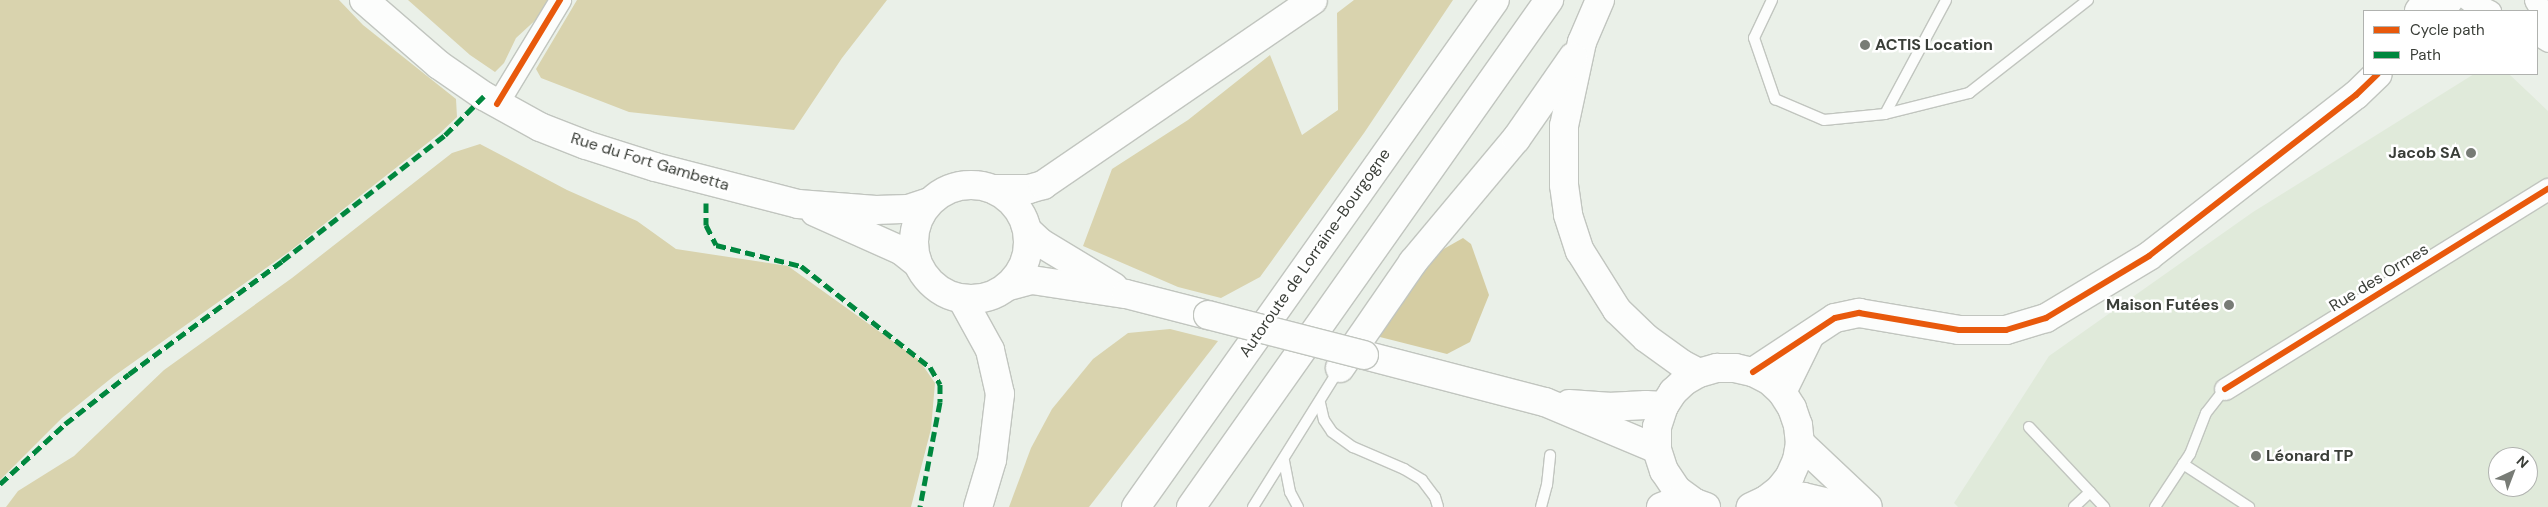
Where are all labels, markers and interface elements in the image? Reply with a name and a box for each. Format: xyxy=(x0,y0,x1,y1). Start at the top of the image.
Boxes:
legend xyxy=(2363,10,2538,75)
text: Cycle path xyxy=(2410,20,2485,40)
place label: ACTIS Location xyxy=(1875,35,1993,55)
marker: ACTIS Location xyxy=(1859,39,1871,51)
text: Path xyxy=(2410,45,2441,65)
street label: Rue du Fort Gambetta xyxy=(568,129,732,195)
place label: Jacob SA xyxy=(2388,143,2461,163)
street label: Autoroute de Lorraine-Bourgogne xyxy=(1235,145,1395,361)
marker: Jacob SA xyxy=(2465,147,2477,159)
street label: Rue des Ormes xyxy=(2326,240,2432,316)
place label: Maison Futées xyxy=(2106,295,2219,315)
marker: Maison Futées xyxy=(2223,299,2235,311)
place label: Léonard TP xyxy=(2266,446,2353,466)
north arrow xyxy=(2488,447,2538,497)
marker: Léonard TP xyxy=(2250,450,2262,462)
text: N xyxy=(2513,452,2532,472)

